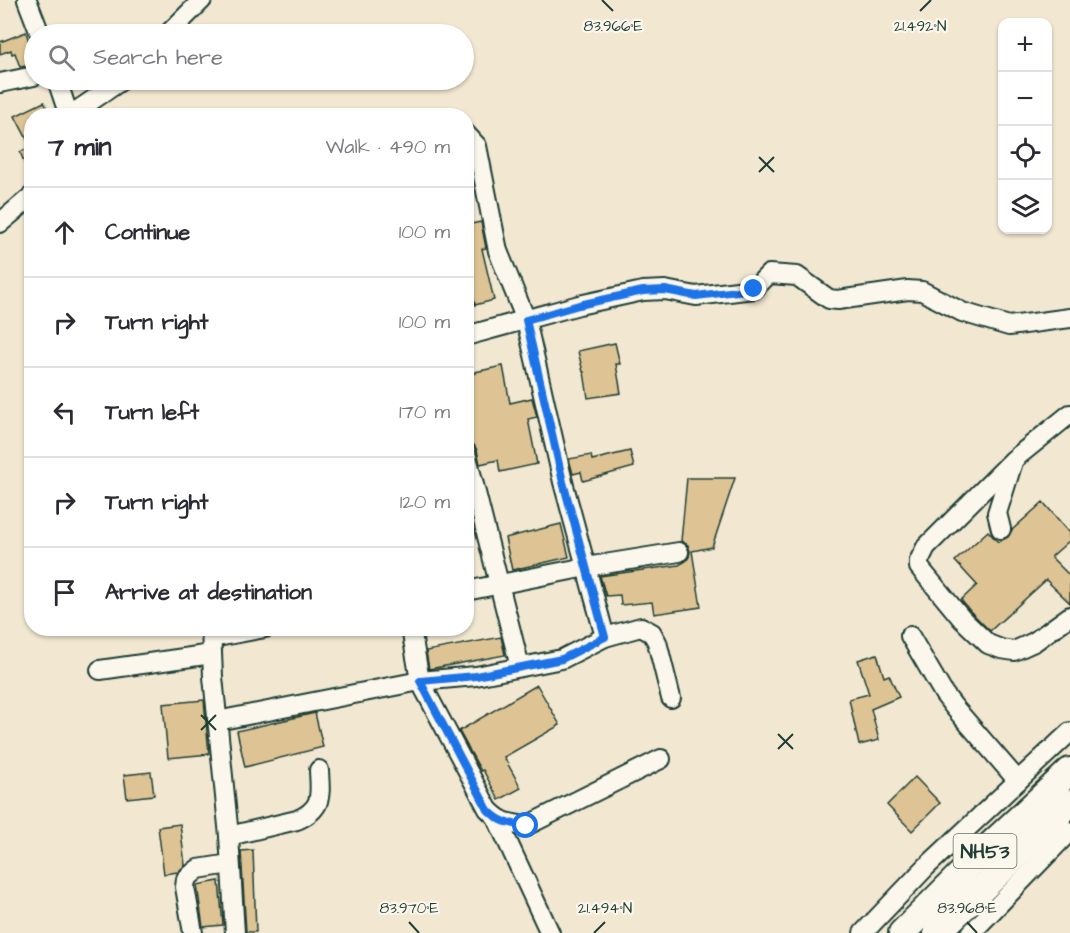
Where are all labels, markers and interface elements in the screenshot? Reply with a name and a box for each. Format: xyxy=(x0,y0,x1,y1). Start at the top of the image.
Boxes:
text: 83.966°E xyxy=(584,16,643,37)
text: 21.492°N xyxy=(894,16,946,37)
map controls xyxy=(998,18,1052,234)
button: + xyxy=(998,18,1052,72)
search box xyxy=(24,24,474,90)
icon: search xyxy=(45,41,78,74)
text: Search here xyxy=(93,42,223,73)
button: − xyxy=(998,72,1052,126)
button: locate xyxy=(998,126,1052,180)
text: 7 min xyxy=(48,129,112,165)
text: Walk · 490 m xyxy=(326,133,450,161)
button: layers xyxy=(998,180,1052,234)
icon: ahead xyxy=(48,216,81,249)
text: Continue xyxy=(105,217,190,248)
text: 100 m xyxy=(399,218,450,246)
route end xyxy=(740,275,766,301)
icon: right xyxy=(48,306,81,339)
text: Turn right xyxy=(105,307,208,338)
text: 100 m xyxy=(399,308,450,336)
icon: left xyxy=(48,396,81,429)
text: Turn left xyxy=(105,397,199,428)
text: 170 m xyxy=(399,398,450,426)
icon: right xyxy=(48,486,81,519)
text: Turn right xyxy=(105,487,208,518)
text: 120 m xyxy=(400,488,450,516)
icon: arrive xyxy=(48,576,81,609)
text: Arrive at destination xyxy=(105,577,312,608)
route start xyxy=(512,812,538,838)
road number: NH53 xyxy=(954,834,1016,868)
text: 83.970°E xyxy=(380,898,439,919)
text: 21.494°N xyxy=(578,898,632,919)
text: 83.968°E xyxy=(937,898,997,919)

